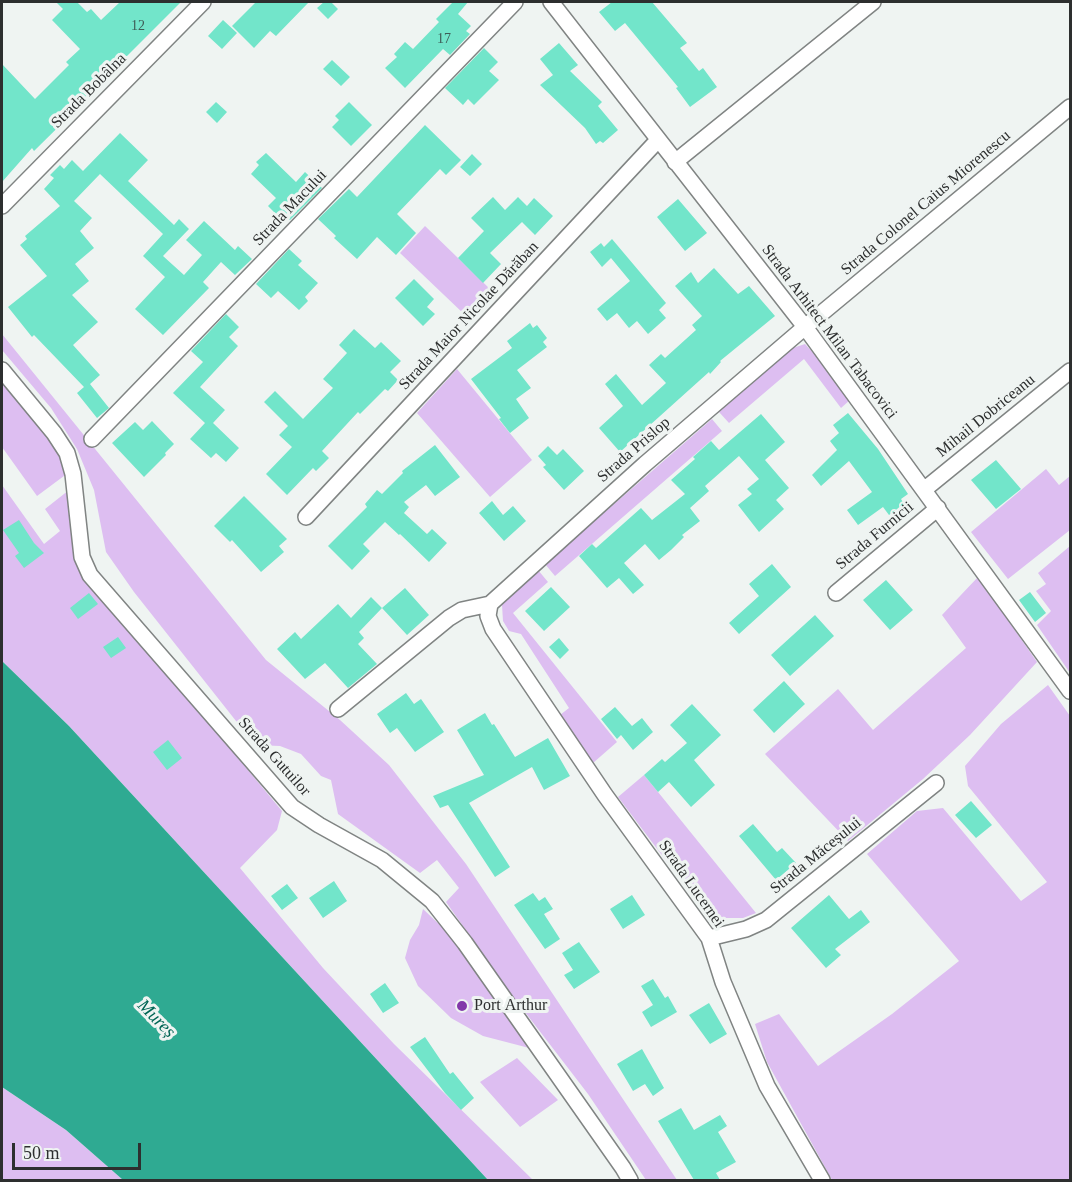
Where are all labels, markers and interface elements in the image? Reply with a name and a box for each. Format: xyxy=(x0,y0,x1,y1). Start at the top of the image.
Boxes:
house number: 12 xyxy=(131,18,145,34)
house number: 17 xyxy=(437,31,451,47)
street label: Strada Bobâlna xyxy=(47,49,131,133)
street label: Strada Colonel Caius Miorenescu xyxy=(837,126,1015,280)
street label: Strada Macului xyxy=(249,166,331,250)
street label: Strada Maior Nicolae Dărăban xyxy=(395,238,543,394)
street label: Strada Arhitect Milan Tabacovici xyxy=(757,241,901,423)
street label: Mihail Dobriceanu xyxy=(933,370,1039,462)
street label: Strada Prislop xyxy=(594,413,674,487)
street label: Strada Furnicii xyxy=(832,498,918,574)
street label: Strada Gutuilor xyxy=(234,714,314,800)
street label: Strada Măceșului xyxy=(767,813,865,899)
street label: Strada Lucernei xyxy=(654,837,728,931)
water label: Mureș xyxy=(132,995,180,1043)
place label: Port Arthur xyxy=(474,996,547,1016)
marker: Port Arthur xyxy=(455,999,469,1013)
scale bar xyxy=(15,1131,144,1169)
text: 50 m xyxy=(23,1143,60,1163)

